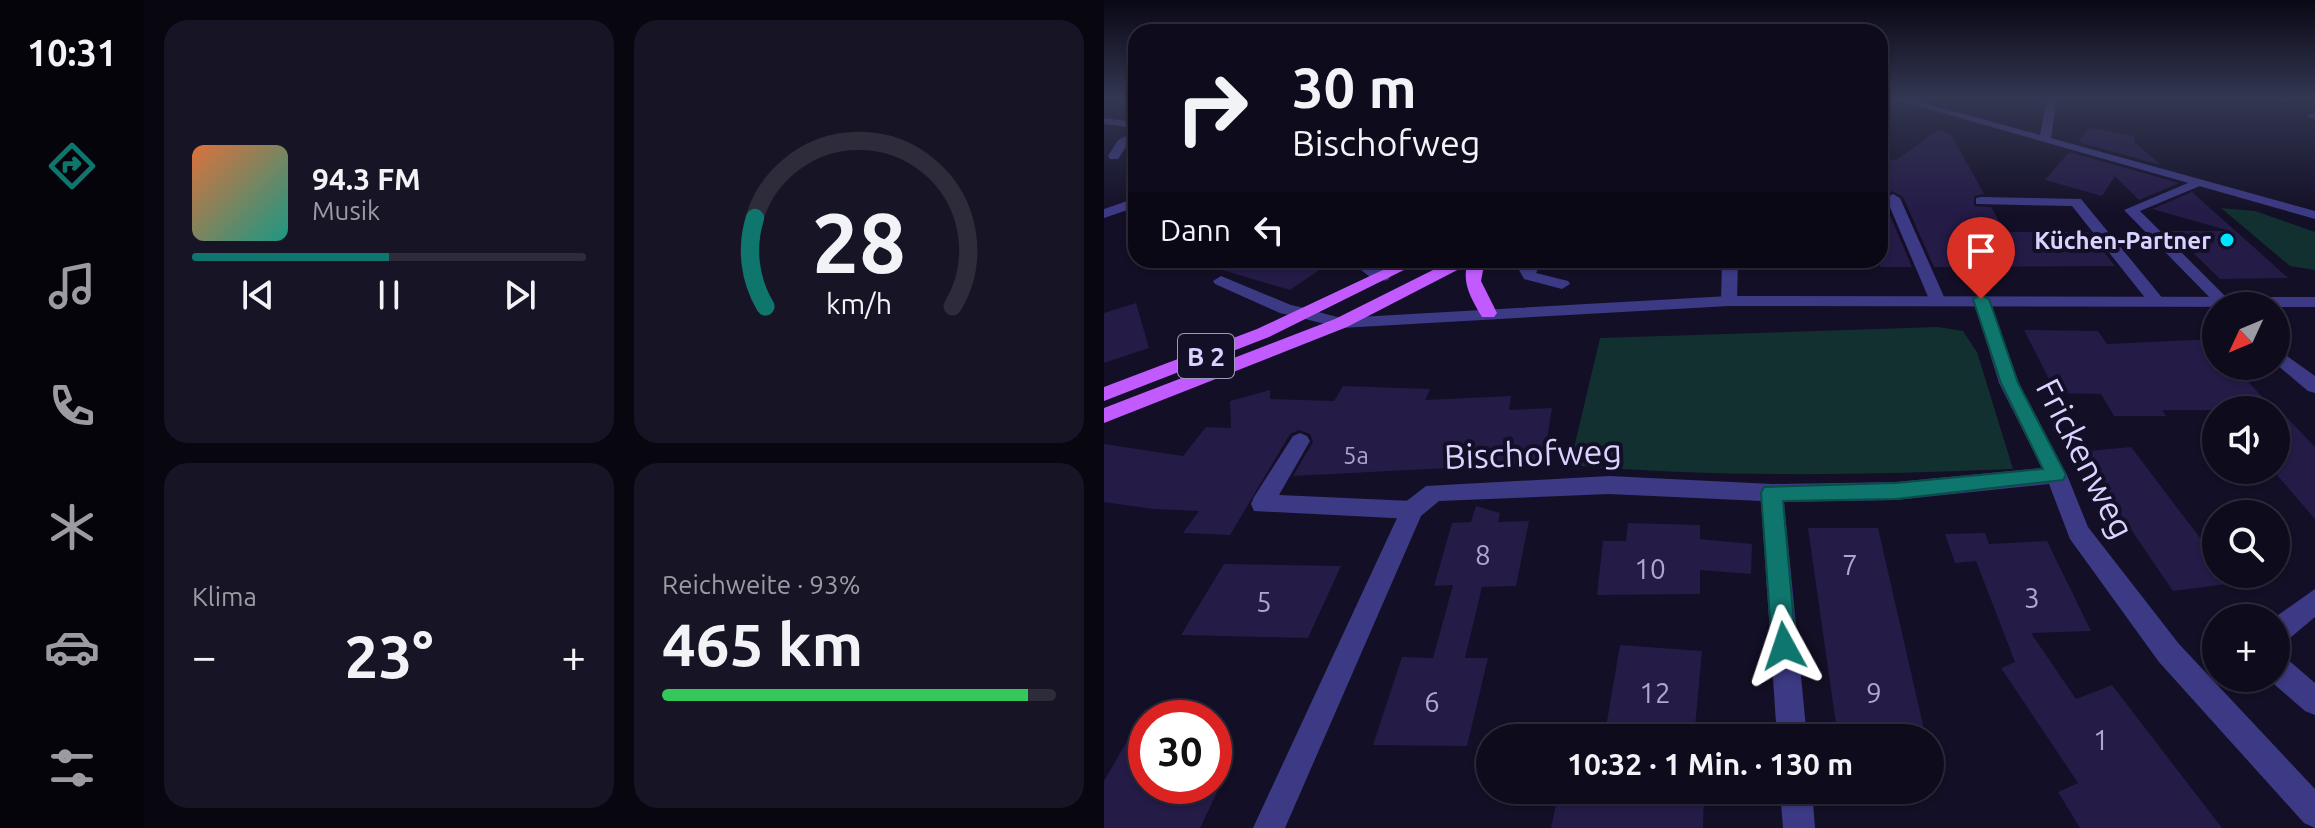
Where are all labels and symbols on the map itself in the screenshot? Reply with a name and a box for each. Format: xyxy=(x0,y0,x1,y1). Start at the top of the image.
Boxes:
pin xyxy=(1947,217,2015,299)
place label: Küchen-Partner xyxy=(2034,227,2211,254)
marker: Küchen-Partner xyxy=(2218,231,2236,249)
north arrow xyxy=(2202,292,2290,380)
road number: B 2 xyxy=(1178,334,1234,378)
street label: Frickenweg xyxy=(2030,372,2142,544)
street label: Bischofweg xyxy=(1443,431,1623,475)
house number: 5a xyxy=(1343,442,1369,469)
house number: 8 xyxy=(1475,539,1491,570)
house number: 7 xyxy=(1842,549,1858,580)
house number: 10 xyxy=(1634,553,1666,584)
house number: 3 xyxy=(2024,582,2040,613)
house number: 5 xyxy=(1256,586,1272,617)
position arrow xyxy=(1742,604,1826,688)
house number: 12 xyxy=(1639,677,1671,708)
house number: 9 xyxy=(1866,677,1882,708)
house number: 6 xyxy=(1424,686,1440,717)
speed limit sign: 30 xyxy=(1128,700,1232,804)
house number: 1 xyxy=(2093,724,2109,755)

